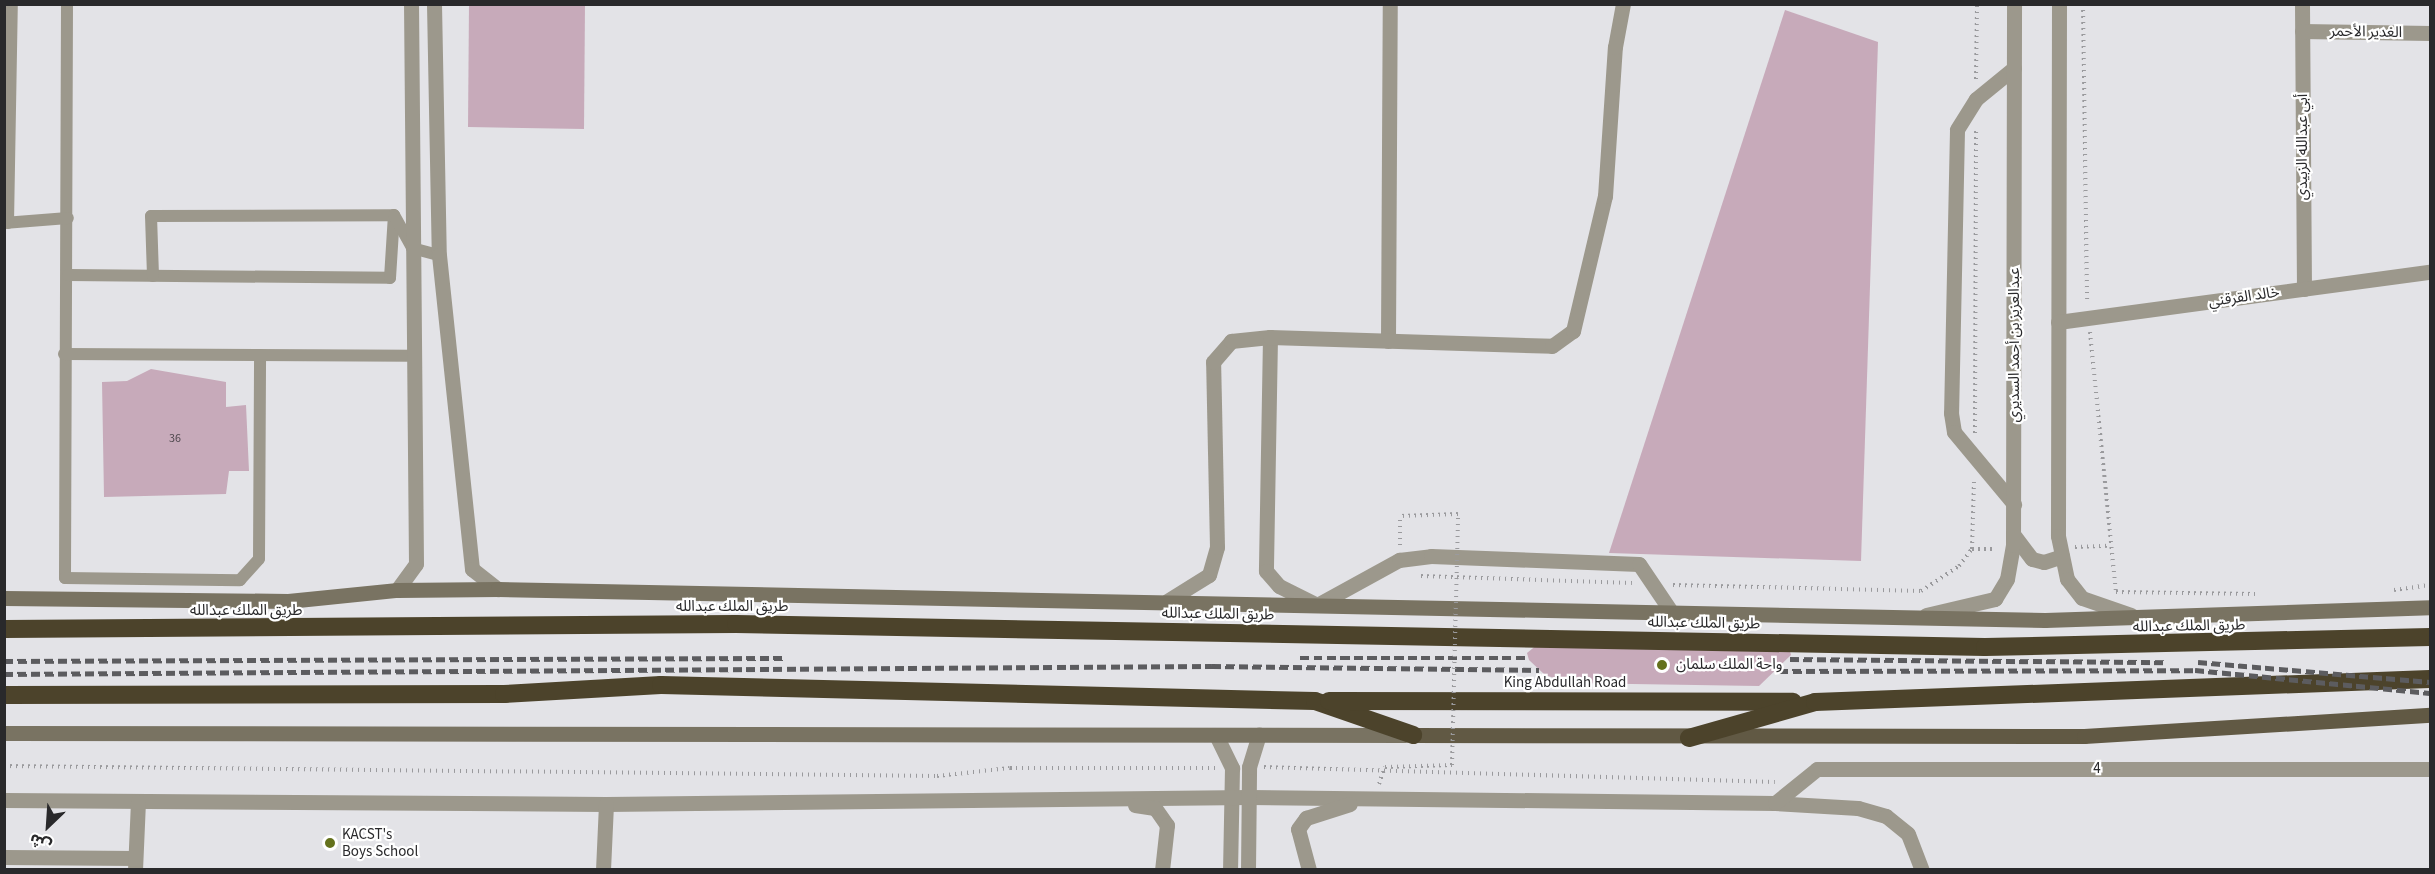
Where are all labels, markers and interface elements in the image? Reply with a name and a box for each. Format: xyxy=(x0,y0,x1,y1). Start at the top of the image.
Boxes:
street label: الغدير الأحمر xyxy=(2330,22,2402,42)
street label: أبي عبدالله الزبيدي xyxy=(2294,94,2312,200)
street label: عبدالعزيز بن أحمد السديري xyxy=(2006,268,2024,422)
street label: خالد القرقني xyxy=(2207,283,2281,311)
house number: 36 xyxy=(169,432,181,446)
street label: طريق الملك عبدالله xyxy=(676,598,788,616)
street label: طريق الملك عبدالله xyxy=(190,602,302,620)
street label: طريق الملك عبدالله xyxy=(1162,604,1274,624)
street label: طريق الملك عبدالله xyxy=(1648,613,1760,633)
street label: طريق الملك عبدالله xyxy=(2133,616,2245,636)
marker: واحة الملك سلمان xyxy=(1653,656,1671,674)
place label: واحة الملك سلمان xyxy=(1676,656,1782,674)
street label: King Abdullah Road xyxy=(1504,674,1626,692)
street label: 4 xyxy=(2093,760,2101,778)
north arrow xyxy=(18,796,78,856)
place label: KACST's Boys School xyxy=(342,825,418,860)
text: ش xyxy=(26,828,55,857)
marker: KACST's Boys School xyxy=(323,836,337,850)

